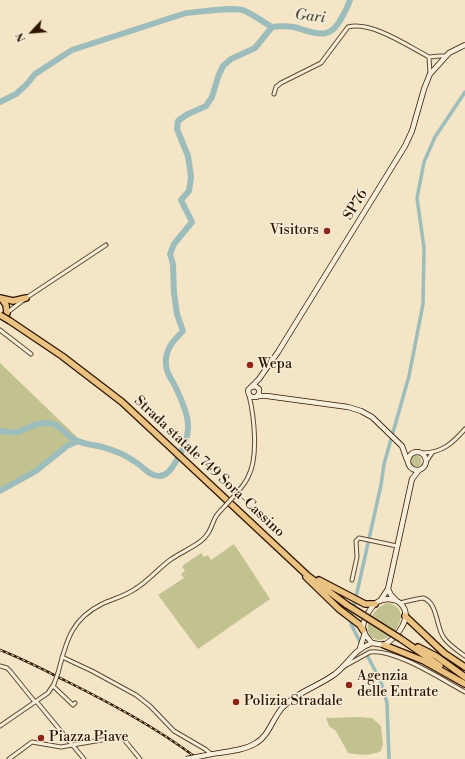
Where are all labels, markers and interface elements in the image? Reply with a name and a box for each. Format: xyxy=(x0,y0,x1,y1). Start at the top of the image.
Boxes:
water label: Gari xyxy=(294,6,326,28)
north arrow xyxy=(12,12,52,52)
text: N xyxy=(13,30,29,44)
street label: SP76 xyxy=(340,187,372,223)
place label: Visitors xyxy=(270,223,319,239)
marker: Visitors xyxy=(322,226,332,236)
place label: Wepa xyxy=(258,357,292,373)
marker: Wepa xyxy=(245,360,255,370)
street label: Strada statale 749 Sora-Cassino xyxy=(130,393,288,541)
place label: Agenzia delle Entrate xyxy=(357,669,438,702)
marker: Agenzia delle Entrate xyxy=(344,680,354,690)
place label: Polizia Stradale xyxy=(244,694,343,710)
marker: Polizia Stradale xyxy=(231,697,241,707)
place label: Piazza Piave xyxy=(49,730,129,746)
marker: Piazza Piave xyxy=(36,733,46,743)

